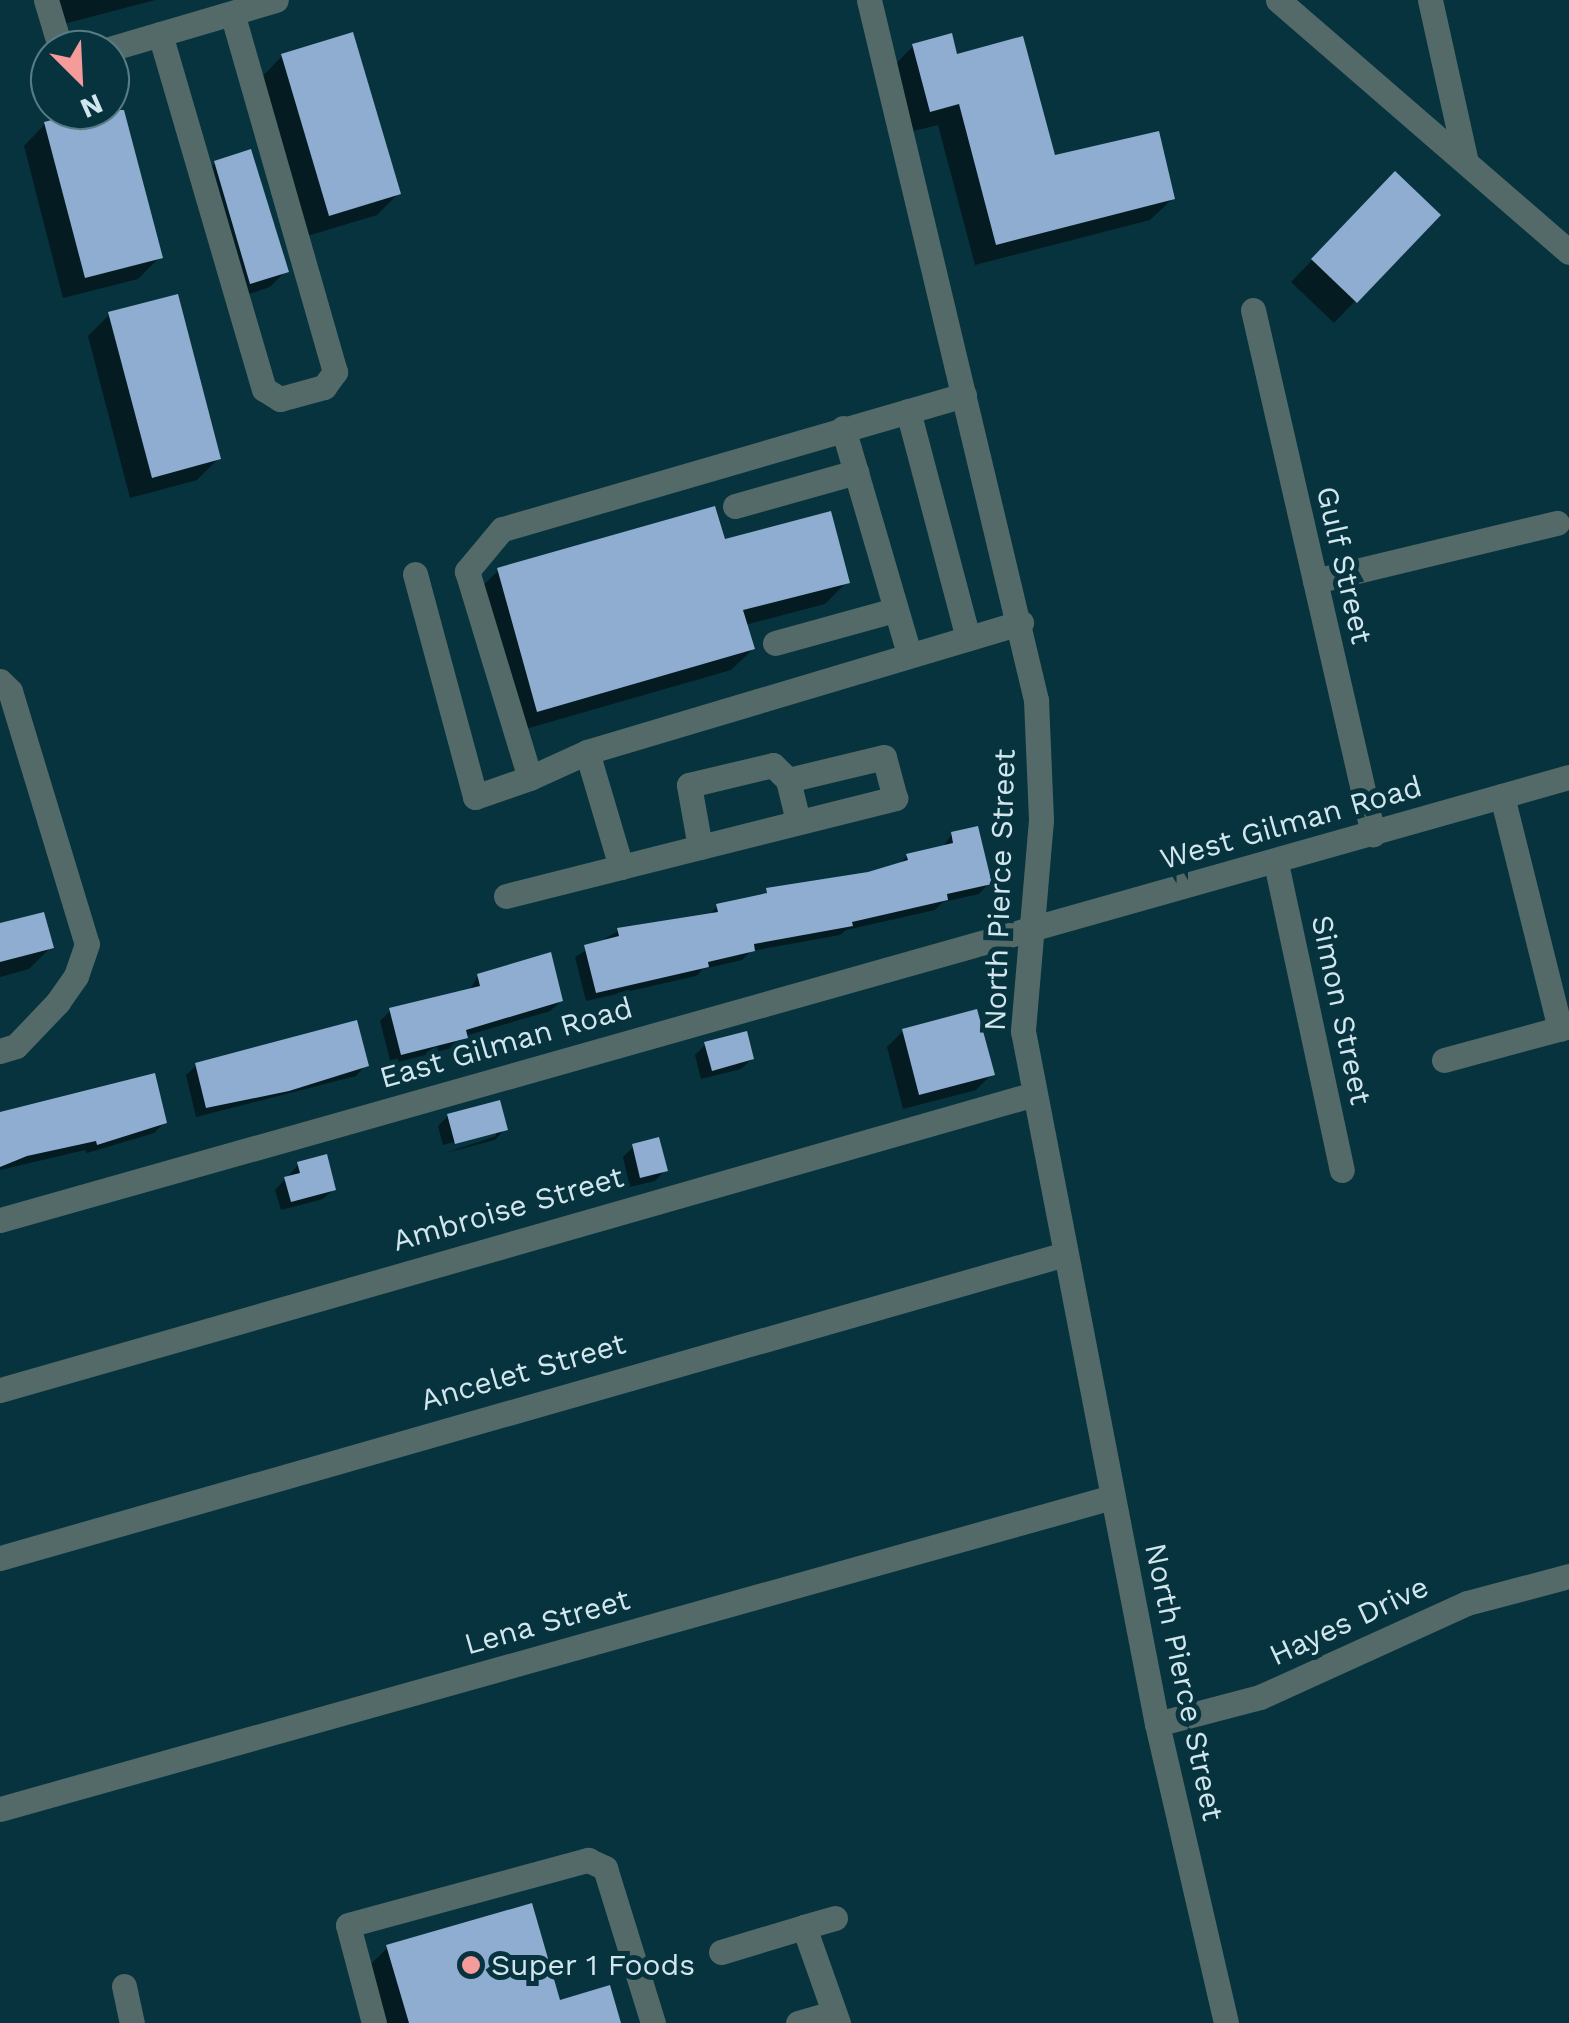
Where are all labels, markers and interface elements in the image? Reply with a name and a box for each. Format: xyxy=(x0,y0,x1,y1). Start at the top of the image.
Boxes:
north arrow xyxy=(30,30,130,130)
text: N xyxy=(75,87,108,125)
street label: Gulf Street xyxy=(1308,482,1380,648)
street label: North Pierce Street xyxy=(977,748,1023,1032)
street label: West Gilman Road xyxy=(1156,768,1426,878)
street label: Simon Street xyxy=(1303,912,1379,1108)
street label: East Gilman Road xyxy=(375,990,637,1096)
street label: Ambroise Street xyxy=(388,1159,628,1259)
street label: Ancelet Street xyxy=(416,1326,630,1418)
street label: North Pierce Street xyxy=(1137,1540,1231,1824)
street label: Hayes Drive xyxy=(1264,1568,1434,1674)
street label: Lena Street xyxy=(460,1581,634,1663)
place label: Super 1 Foods xyxy=(491,1947,696,1983)
marker: Super 1 Foods xyxy=(460,1954,482,1976)

